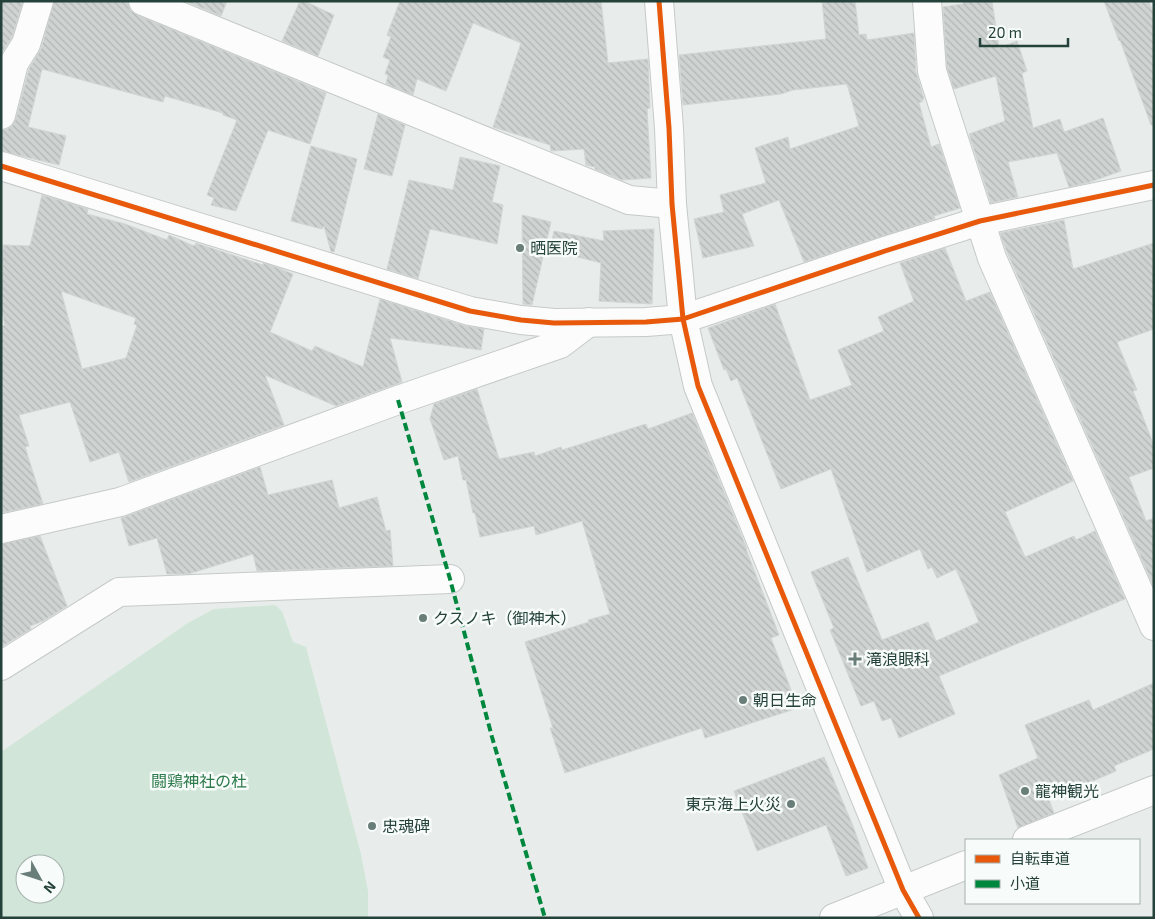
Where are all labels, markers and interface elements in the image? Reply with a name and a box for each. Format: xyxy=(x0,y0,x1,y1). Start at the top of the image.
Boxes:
scale bar xyxy=(980,15,1068,47)
text: 20 m xyxy=(988,23,1022,41)
place label: 晒医院 xyxy=(530,238,578,257)
marker: 晒医院 xyxy=(514,242,526,254)
place label: クスノキ（御神木） xyxy=(433,608,577,627)
marker: クスノキ（御神木） xyxy=(417,612,429,624)
place label: 滝浪眼科 xyxy=(866,649,930,668)
marker: 滝浪眼科 xyxy=(848,652,862,666)
place label: 朝日生命 xyxy=(753,690,817,709)
marker: 朝日生命 xyxy=(737,694,749,706)
park label: 闘鶏神社の杜 xyxy=(151,771,247,790)
place label: 龍神観光 xyxy=(1035,781,1099,800)
marker: 龍神観光 xyxy=(1019,785,1031,797)
place label: 東京海上火災 xyxy=(685,794,781,813)
marker: 東京海上火災 xyxy=(785,798,797,810)
place label: 忠魂碑 xyxy=(382,816,430,835)
marker: 忠魂碑 xyxy=(366,820,378,832)
legend xyxy=(965,839,1140,904)
text: 自転車道 xyxy=(1010,849,1070,867)
north arrow xyxy=(15,854,65,904)
text: 小道 xyxy=(1010,874,1040,892)
text: N xyxy=(41,878,60,897)

